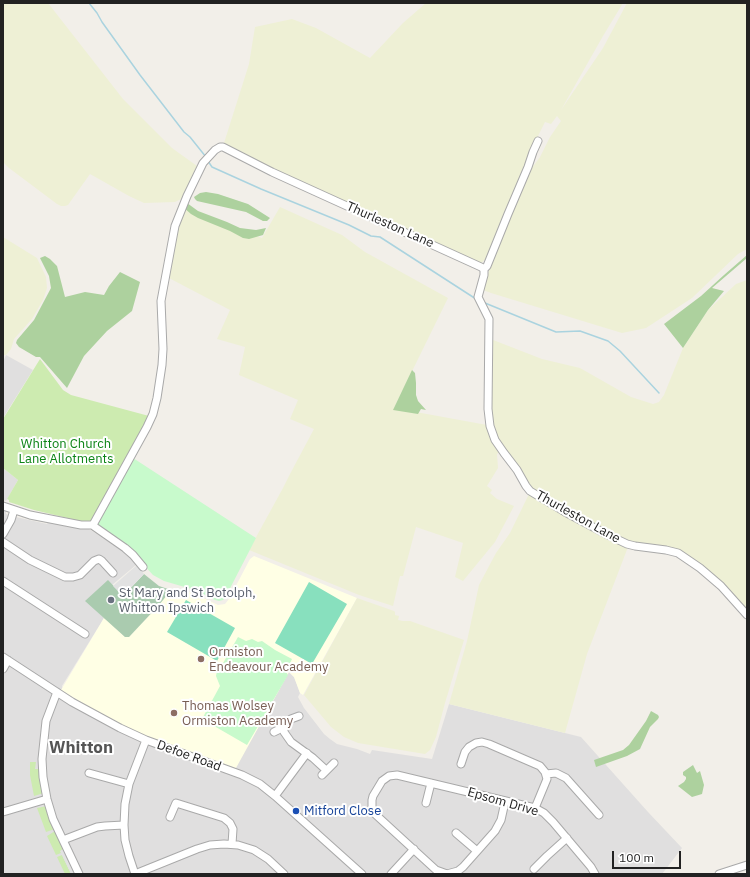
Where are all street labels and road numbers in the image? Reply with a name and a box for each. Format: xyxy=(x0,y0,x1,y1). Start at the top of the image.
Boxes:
street label: Thurleston Lane xyxy=(344,199,436,251)
street label: Thurleston Lane xyxy=(533,487,623,547)
street label: Defoe Road xyxy=(155,737,223,775)
street label: Epsom Drive xyxy=(466,784,540,820)

